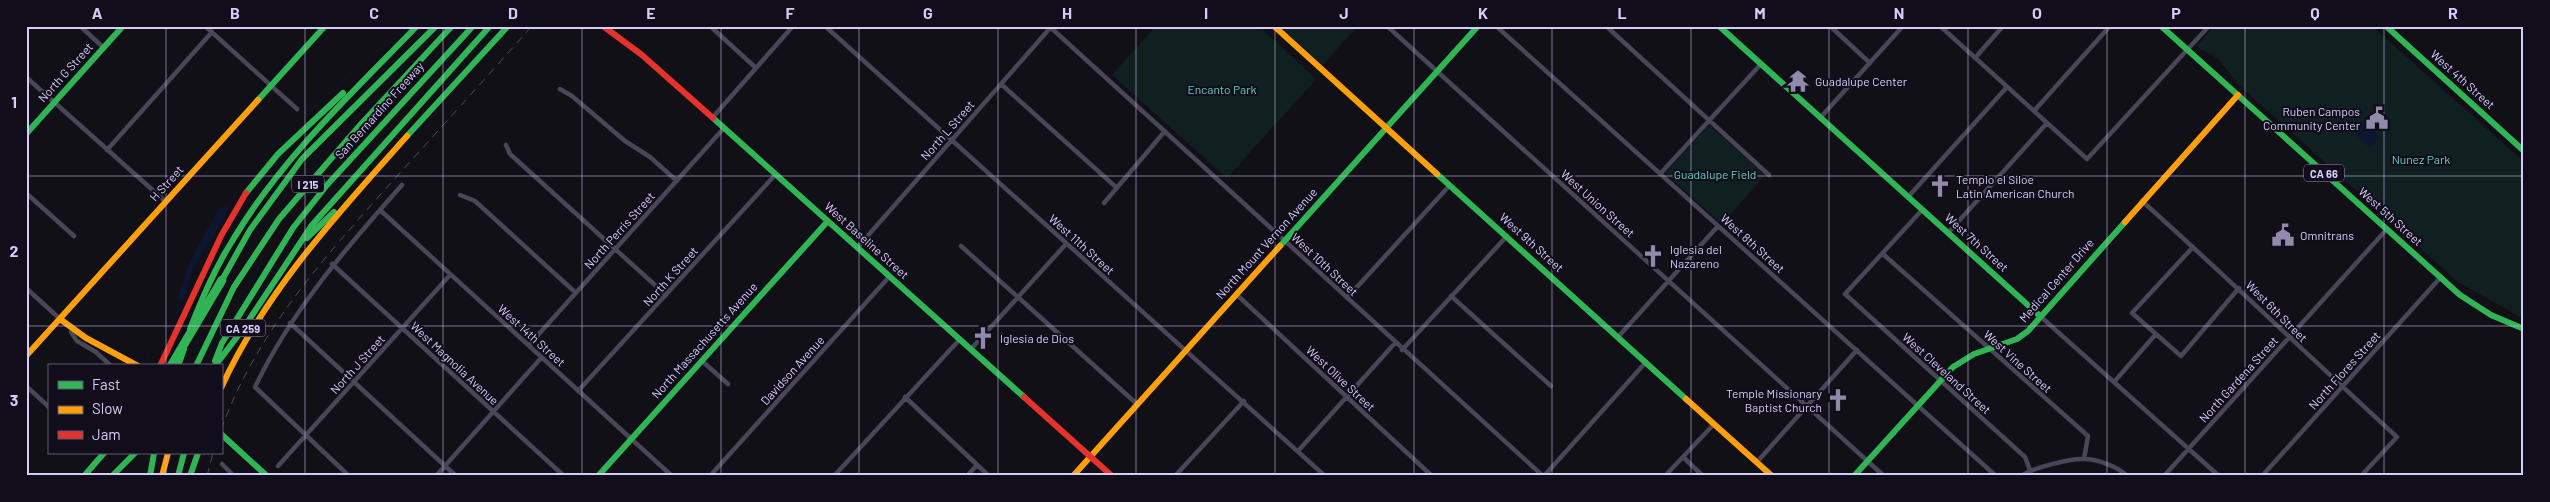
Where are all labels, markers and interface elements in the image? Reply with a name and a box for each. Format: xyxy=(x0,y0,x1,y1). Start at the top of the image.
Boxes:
text: A xyxy=(92,3,103,22)
text: B xyxy=(230,3,240,22)
text: C xyxy=(369,3,379,22)
text: D xyxy=(508,3,518,22)
text: E xyxy=(646,3,656,22)
text: F xyxy=(786,3,795,22)
text: G xyxy=(923,3,933,22)
text: H xyxy=(1062,3,1072,22)
text: I xyxy=(1204,3,1208,22)
text: J xyxy=(1339,3,1349,22)
text: K xyxy=(1478,3,1488,22)
text: L xyxy=(1617,3,1627,22)
text: M xyxy=(1754,3,1766,22)
text: N xyxy=(1894,3,1904,22)
text: O xyxy=(2032,3,2042,22)
text: P xyxy=(2171,3,2181,22)
text: Q xyxy=(2310,3,2320,22)
text: R xyxy=(2448,3,2458,22)
street label: North G Street xyxy=(35,39,95,105)
street label: West 4th Street xyxy=(2428,47,2498,111)
street label: San Bernardino Freeway xyxy=(332,58,427,161)
temple icon: Guadalupe Center xyxy=(1785,68,1811,94)
place label: Guadalupe Center xyxy=(1815,74,1908,88)
park label: Encanto Park xyxy=(1187,82,1257,96)
text: 1 xyxy=(11,92,17,111)
street label: North L Street xyxy=(917,97,977,163)
place label: Ruben Campos Community Center xyxy=(2263,104,2361,132)
public building icon: Ruben Campos Community Center xyxy=(2364,105,2390,131)
park label: Nunez Park xyxy=(2392,152,2450,166)
street label: H Street xyxy=(146,162,186,204)
road number: CA 66 xyxy=(2304,164,2344,182)
street label: West Union Street xyxy=(1558,166,1638,240)
park label: Guadalupe Field xyxy=(1674,167,1756,181)
place label: Templo el Siloe Latin American Church xyxy=(1956,172,2075,200)
church icon: Templo el Siloe Latin American Church xyxy=(1927,173,1953,199)
road number: I 215 xyxy=(292,175,324,192)
street label: West 5th Street xyxy=(2356,184,2426,248)
street label: North Mount Vernon Avenue xyxy=(1212,185,1320,301)
street label: North Perris Street xyxy=(581,189,657,271)
street label: West Baseline Street xyxy=(822,199,912,281)
street label: West 9th Street xyxy=(1497,210,1567,274)
street label: West 7th Street xyxy=(1942,210,2012,274)
street label: West 11th Street xyxy=(1046,211,1118,277)
street label: West 8th Street xyxy=(1718,211,1788,275)
public building icon: Omnitrans xyxy=(2270,222,2296,248)
place label: Omnitrans xyxy=(2300,228,2354,242)
street label: West 10th Street xyxy=(1289,230,1361,298)
street label: Medical Center Drive xyxy=(2016,235,2096,325)
text: 2 xyxy=(10,241,19,260)
place label: Iglesia del Nazareno xyxy=(1670,242,1722,270)
street label: North K Street xyxy=(640,243,700,309)
church icon: Iglesia del Nazareno xyxy=(1640,243,1666,269)
street label: West 6th Street xyxy=(2243,277,2311,345)
street label: North Massachusetts Avenue xyxy=(648,279,760,401)
street label: West 14th Street xyxy=(496,301,568,369)
road number: CA 259 xyxy=(220,319,266,336)
street label: West Magnolia Avenue xyxy=(408,319,502,407)
church icon: Iglesia de Dios xyxy=(970,325,996,351)
street label: West Vine Street xyxy=(1981,327,2055,395)
street label: North Flores Street xyxy=(2305,328,2383,412)
street label: West Cleveland Street xyxy=(1900,330,1994,416)
place label: Iglesia de Dios xyxy=(1000,331,1074,345)
street label: North J Street xyxy=(327,332,387,396)
street label: Davidson Avenue xyxy=(757,333,827,407)
street label: North Gardena Street xyxy=(2196,333,2280,425)
street label: West Olive Street xyxy=(1304,342,1378,414)
legend xyxy=(48,364,222,454)
text: Fast xyxy=(92,375,120,393)
place label: Temple Missionary Baptist Church xyxy=(1726,386,1822,414)
church icon: Temple Missionary Baptist Church xyxy=(1825,387,1851,413)
text: 3 xyxy=(10,390,18,409)
text: Slow xyxy=(92,399,123,417)
text: Jam xyxy=(92,425,121,443)

